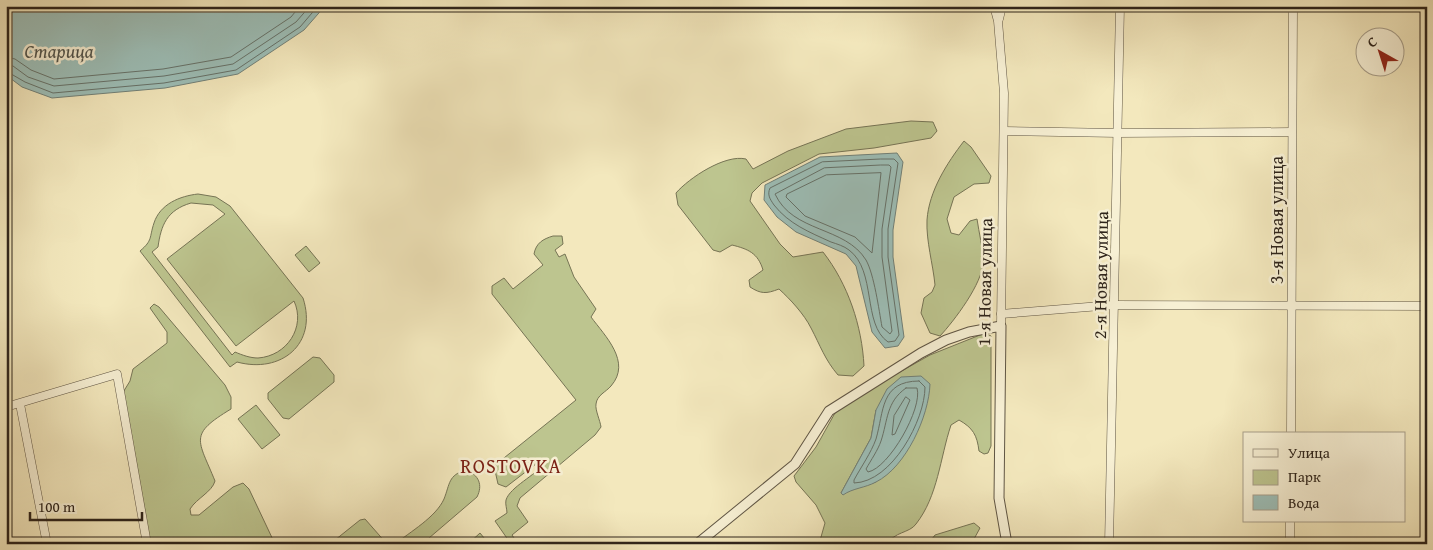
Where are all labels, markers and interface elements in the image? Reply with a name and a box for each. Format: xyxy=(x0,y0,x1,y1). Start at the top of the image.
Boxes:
north arrow xyxy=(1356,28,1406,78)
text: С xyxy=(1362,32,1381,52)
water label: Старица xyxy=(24,37,94,65)
street label: 3-я Новая улица xyxy=(1263,156,1290,284)
street label: 2-я Новая улица xyxy=(1086,210,1115,339)
street label: 1-я Новая улица xyxy=(970,217,999,346)
legend xyxy=(1243,432,1406,522)
text: Улица xyxy=(1288,442,1331,463)
district label: ROSTOVKA xyxy=(460,451,562,480)
text: Парк xyxy=(1288,466,1321,487)
scale bar xyxy=(30,490,142,522)
text: Вода xyxy=(1288,492,1320,513)
text: 100 m xyxy=(38,496,76,517)

